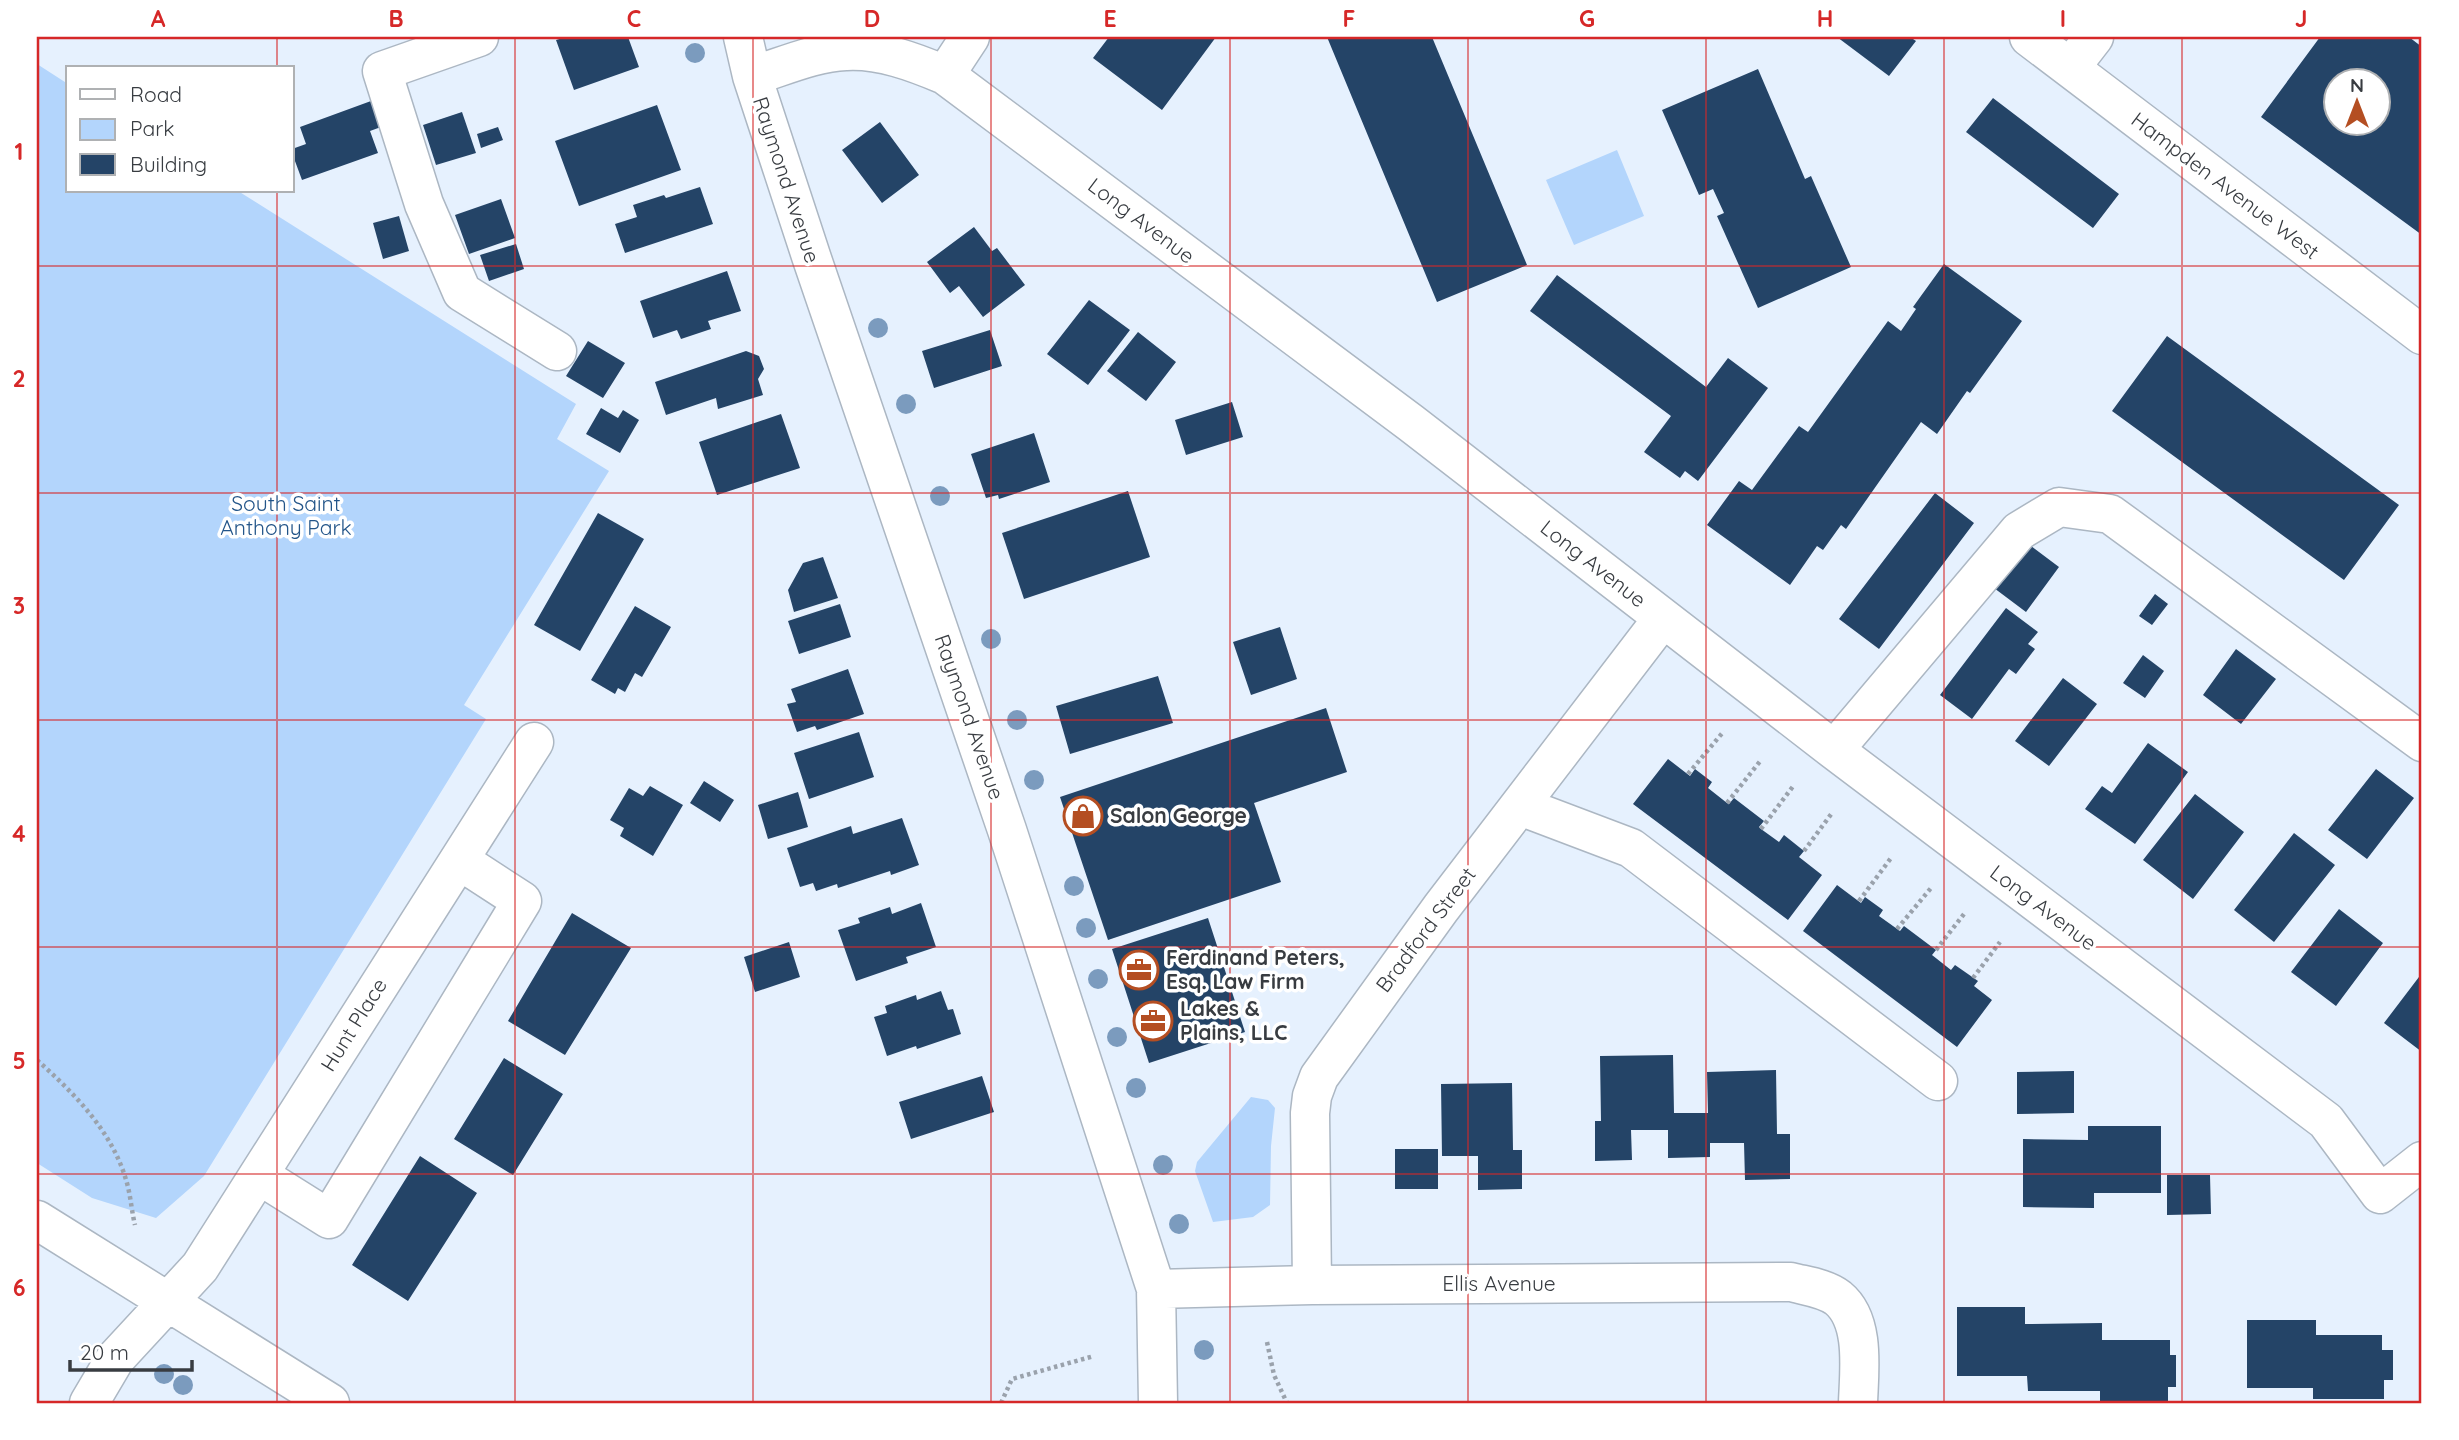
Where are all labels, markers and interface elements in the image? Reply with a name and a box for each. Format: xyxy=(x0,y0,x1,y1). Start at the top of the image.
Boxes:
text: A xyxy=(151,4,166,33)
text: B xyxy=(388,4,404,33)
text: C xyxy=(627,4,641,33)
text: D xyxy=(864,4,880,33)
text: E xyxy=(1103,4,1117,33)
text: F xyxy=(1343,4,1355,33)
text: G xyxy=(1579,4,1595,33)
text: H xyxy=(1817,4,1833,33)
text: I xyxy=(2060,4,2066,33)
text: J xyxy=(2295,4,2307,33)
legend xyxy=(66,66,294,192)
north arrow xyxy=(2322,66,2392,136)
text: N xyxy=(2350,73,2364,97)
text: Road xyxy=(130,81,182,107)
street label: Raymond Avenue xyxy=(748,93,826,266)
street label: Hampden Avenue West xyxy=(2127,106,2325,264)
text: Park xyxy=(130,115,174,141)
text: 1 xyxy=(15,137,23,166)
text: Building xyxy=(130,151,207,177)
street label: Long Avenue xyxy=(1083,172,1200,269)
text: 2 xyxy=(12,364,26,393)
park label: South Saint Anthony Park xyxy=(220,490,352,540)
street label: Long Avenue xyxy=(1536,514,1652,612)
text: 3 xyxy=(13,591,25,620)
street label: Raymond Avenue xyxy=(929,631,1010,803)
shop icon: Salon George xyxy=(1062,795,1104,837)
place label: Salon George xyxy=(1110,802,1247,828)
text: 4 xyxy=(12,819,26,848)
street label: Long Avenue xyxy=(1985,859,2102,956)
street label: Bradford Street xyxy=(1370,862,1481,997)
place label: Ferdinand Peters, Esq. Law Firm xyxy=(1166,944,1345,994)
office icon: Ferdinand Peters, Esq. Law Firm xyxy=(1118,949,1160,991)
street label: Hunt Place xyxy=(314,973,392,1076)
place label: Lakes & Plains, LLC xyxy=(1180,995,1287,1045)
office icon: Lakes & Plains, LLC xyxy=(1132,1000,1174,1042)
text: 5 xyxy=(12,1046,26,1075)
street label: Ellis Avenue xyxy=(1442,1270,1556,1296)
text: 6 xyxy=(13,1273,25,1302)
scale bar xyxy=(70,1328,192,1372)
text: 20 m xyxy=(80,1339,129,1365)

